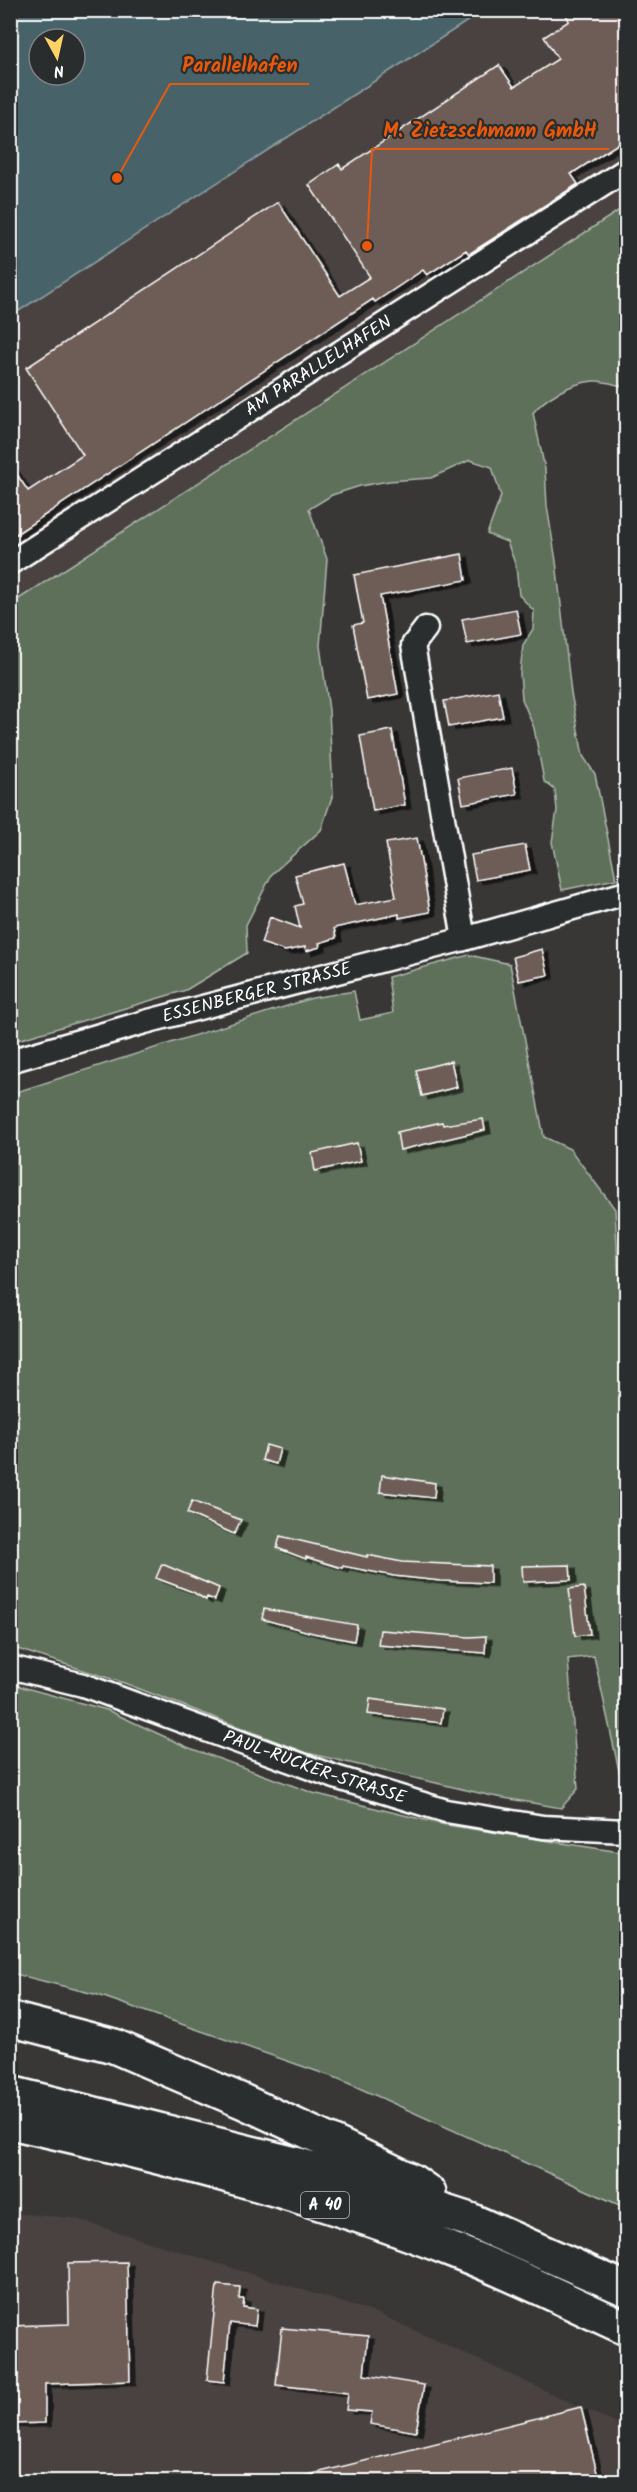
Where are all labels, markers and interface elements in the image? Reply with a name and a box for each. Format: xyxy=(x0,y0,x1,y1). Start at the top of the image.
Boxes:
north arrow xyxy=(27,27,87,87)
callout: Parallelhafen xyxy=(170,46,309,84)
text: Parallelhafen xyxy=(182,51,298,83)
text: N xyxy=(52,57,66,83)
callout: M. Zietzschmann GmbH xyxy=(372,111,609,149)
text: M. Zietzschmann GmbH xyxy=(383,116,597,148)
street label: AM PARALLELHAFEN xyxy=(239,308,398,424)
street label: ESSENBERGER STRASSE xyxy=(159,954,355,1031)
street label: PAUL-RÜCKER-STRASSE xyxy=(219,1723,410,1813)
road number: A 40 xyxy=(301,2192,349,2218)

